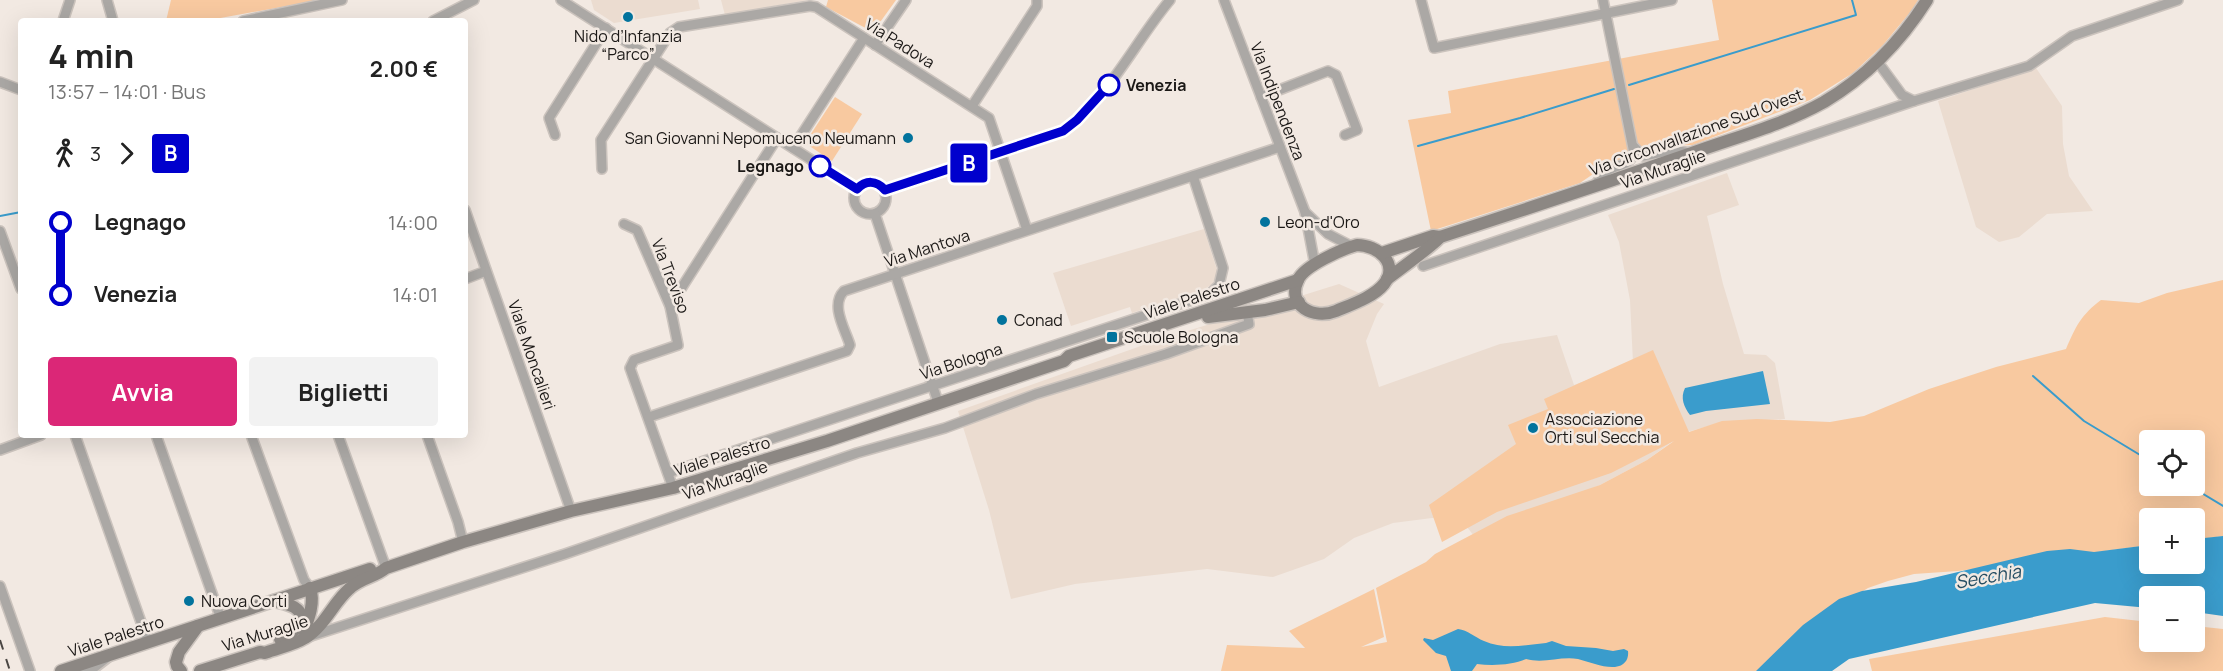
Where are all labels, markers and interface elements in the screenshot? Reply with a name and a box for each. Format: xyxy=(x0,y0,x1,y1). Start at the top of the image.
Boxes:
marker: Nido d’Infanzia “Parco” xyxy=(621,10,635,24)
street label: Via Padova xyxy=(861,13,939,73)
place label: Nido d’Infanzia “Parco” xyxy=(574,25,682,65)
text: 4 min xyxy=(48,33,134,78)
street label: Via Indipendenza xyxy=(1245,39,1311,163)
text: 2.00 € xyxy=(370,54,438,84)
marker: Venezia xyxy=(1098,74,1120,96)
place label: Venezia xyxy=(1126,74,1186,96)
text: 13:57 – 14:01 · Bus xyxy=(48,78,206,105)
street label: Via Circonvallazione Sud Ovest xyxy=(1586,83,1806,181)
place label: San Giovanni Nepomuceno Neumann xyxy=(625,127,896,149)
marker: San Giovanni Nepomuceno Neumann xyxy=(901,131,915,145)
icon: walk xyxy=(48,137,81,170)
icon: forward xyxy=(110,137,143,170)
text: B xyxy=(164,139,177,167)
text: 3 xyxy=(90,140,101,167)
line badge: B xyxy=(950,144,988,182)
street label: Via Muraglie xyxy=(1617,144,1709,194)
text: B xyxy=(962,149,976,177)
place label: Legnago xyxy=(737,155,804,177)
marker: Legnago xyxy=(809,155,831,177)
text: Legnago xyxy=(94,207,186,237)
text: 14:00 xyxy=(388,209,438,236)
place label: Leon-d'Oro xyxy=(1277,211,1360,233)
marker: Leon-d'Oro xyxy=(1258,215,1272,229)
street label: Via Mantova xyxy=(881,224,973,272)
street label: Via Treviso xyxy=(647,236,695,316)
street label: Viale Palestro xyxy=(1141,272,1243,324)
text: Venezia xyxy=(94,279,177,309)
text: 14:01 xyxy=(392,281,438,308)
street label: Viale Moncalieri xyxy=(503,297,561,413)
place label: Conad xyxy=(1014,309,1063,331)
marker: Conad xyxy=(995,313,1009,327)
place label: Scuole Bologna xyxy=(1124,326,1238,348)
marker: Scuole Bologna xyxy=(1105,330,1119,344)
street label: Via Bologna xyxy=(917,337,1005,385)
button: Avvia xyxy=(48,357,237,426)
button: Biglietti xyxy=(249,357,438,426)
place label: Associazione Orti sul Secchia xyxy=(1545,408,1659,448)
marker: Associazione Orti sul Secchia xyxy=(1526,421,1540,435)
map controls xyxy=(2139,430,2205,652)
button: locate xyxy=(2139,430,2205,496)
street label: Viale Palestro xyxy=(671,431,773,481)
street label: Via Muraglie xyxy=(679,455,771,505)
button: + xyxy=(2139,508,2205,574)
water label: Secchia xyxy=(1953,558,2023,594)
button: − xyxy=(2139,586,2205,652)
place label: Nuova Corti xyxy=(201,590,287,612)
marker: Nuova Corti xyxy=(182,594,196,608)
street label: Viale Palestro xyxy=(65,610,167,662)
street label: Via Muraglie xyxy=(219,610,311,656)

